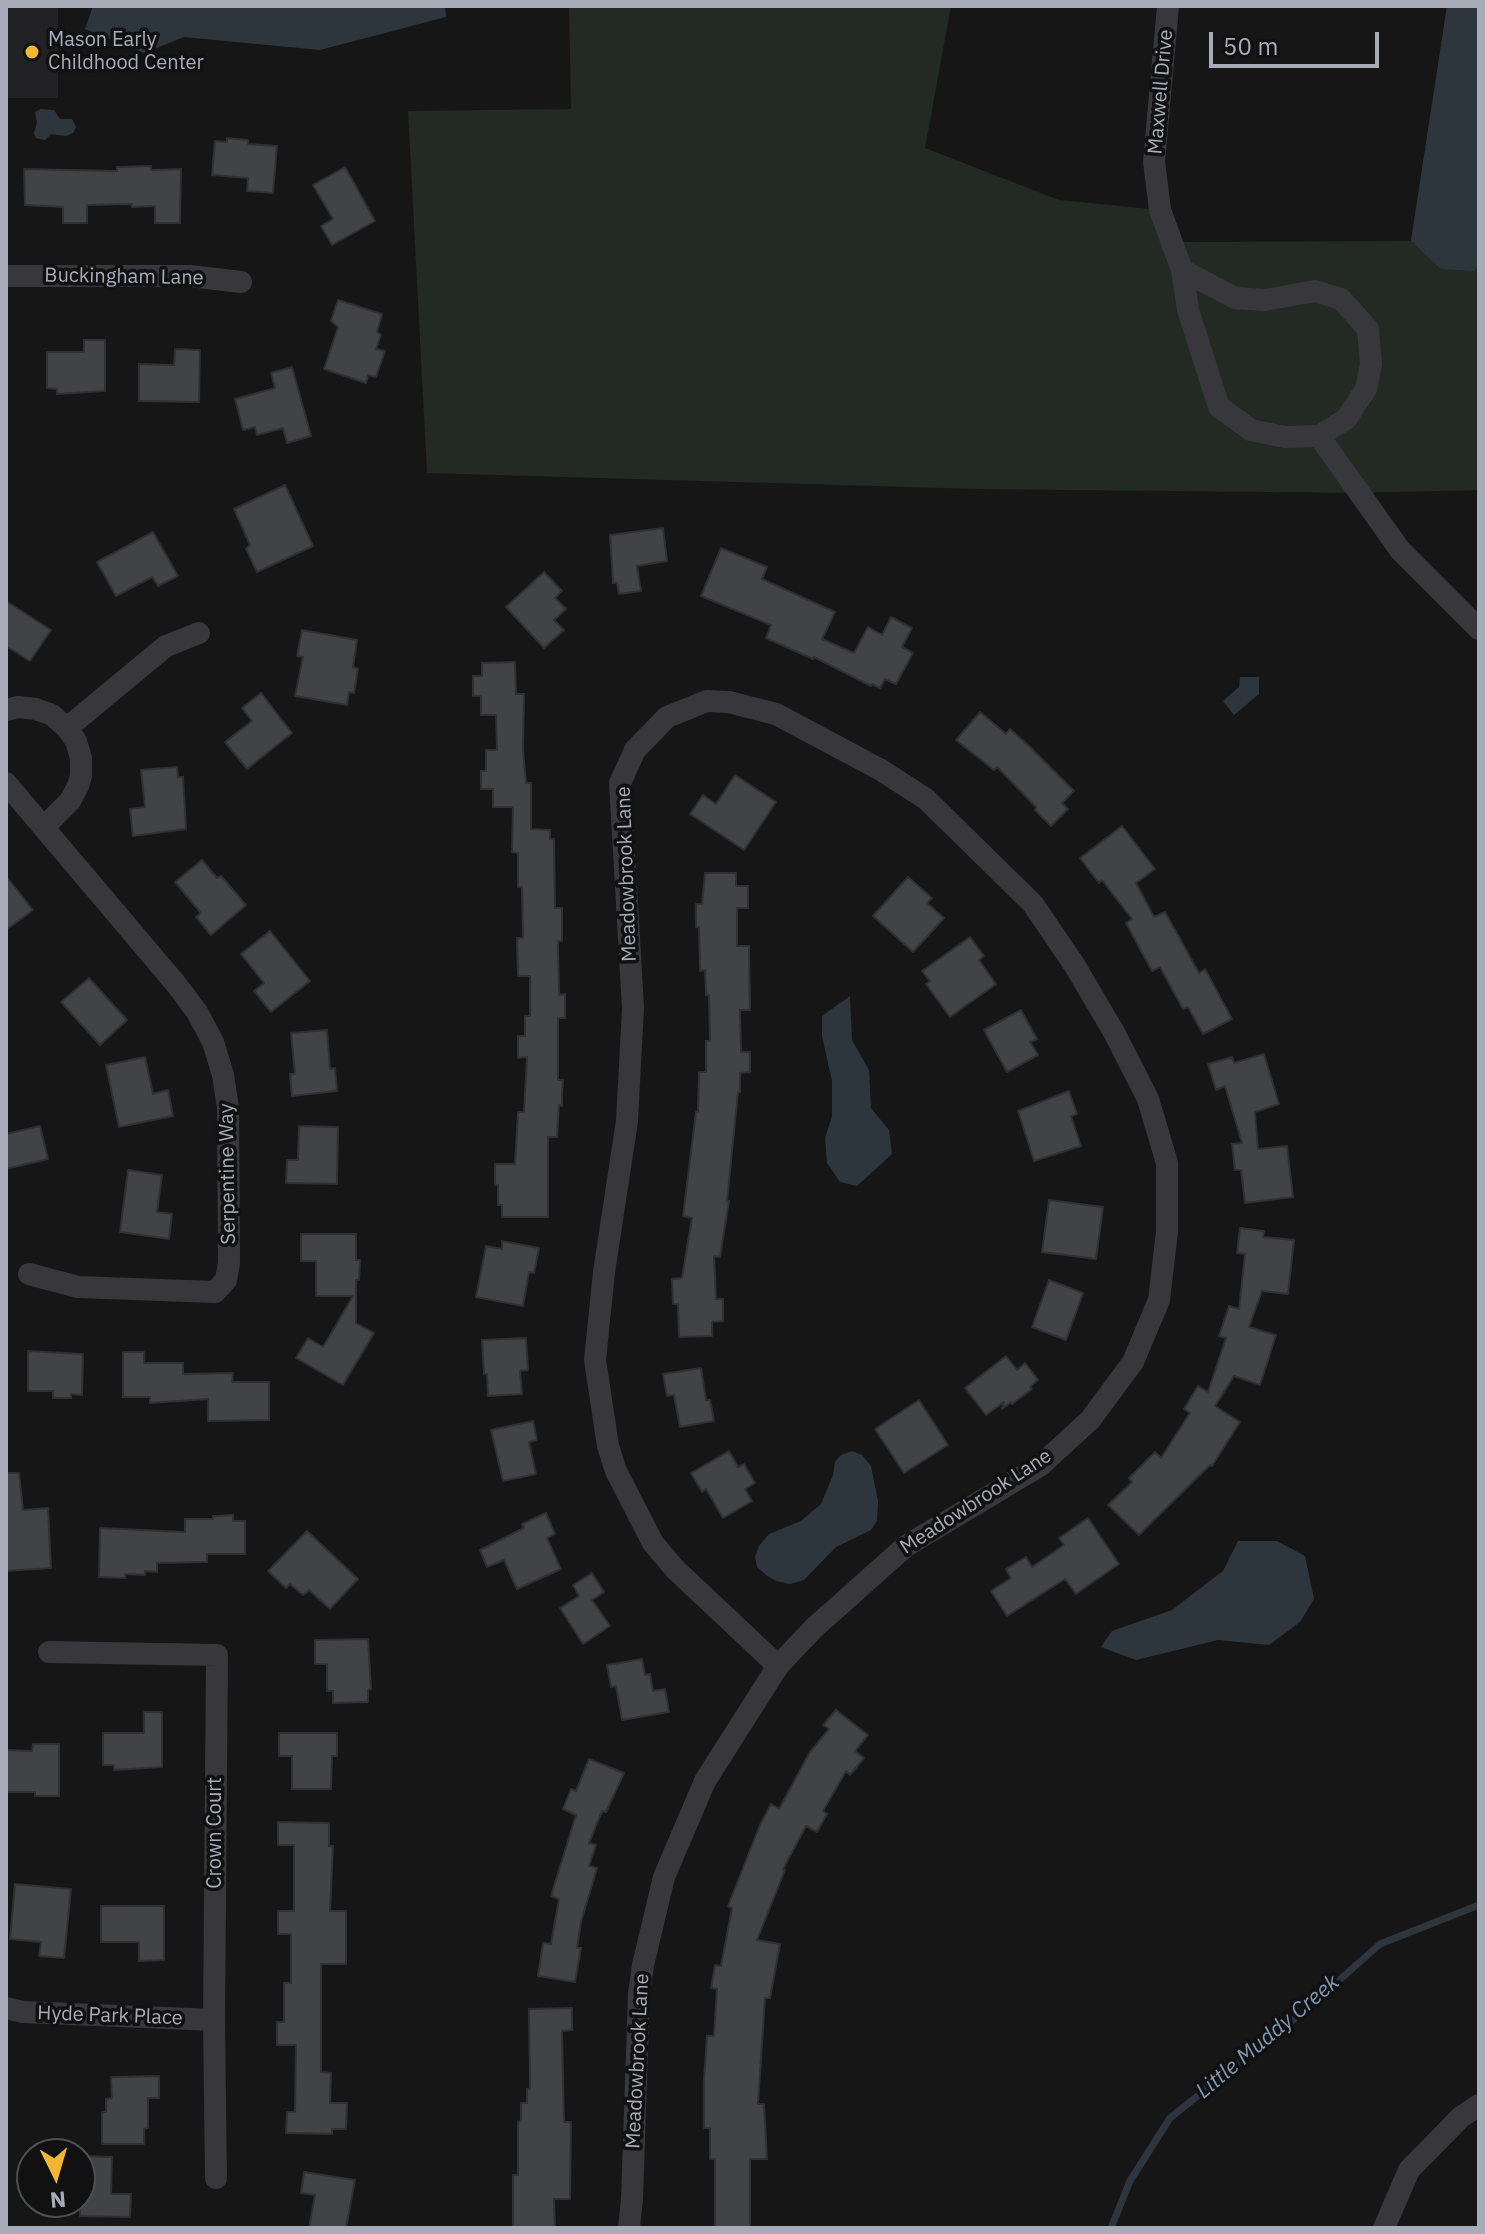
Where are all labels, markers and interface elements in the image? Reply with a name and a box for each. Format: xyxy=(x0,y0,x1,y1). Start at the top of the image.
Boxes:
scale bar xyxy=(1213,16,1383,66)
place label: Mason Early Childhood Center xyxy=(48,28,204,75)
street label: Maxwell Drive xyxy=(1144,29,1178,155)
text: 50 m xyxy=(1223,30,1278,62)
marker: Mason Early Childhood Center xyxy=(23,43,41,61)
street label: Buckingham Lane xyxy=(44,264,204,290)
street label: Meadowbrook Lane xyxy=(612,786,642,962)
street label: Serpentine Way xyxy=(215,1103,241,1245)
street label: Meadowbrook Lane xyxy=(896,1444,1056,1560)
street label: Crown Court xyxy=(203,1777,227,1889)
water label: Little Muddy Creek xyxy=(1191,1969,1345,2105)
street label: Meadowbrook Lane xyxy=(621,1973,655,2149)
street label: Hyde Park Place xyxy=(37,2001,183,2031)
north arrow xyxy=(16,2138,96,2218)
text: N xyxy=(49,2185,67,2216)

